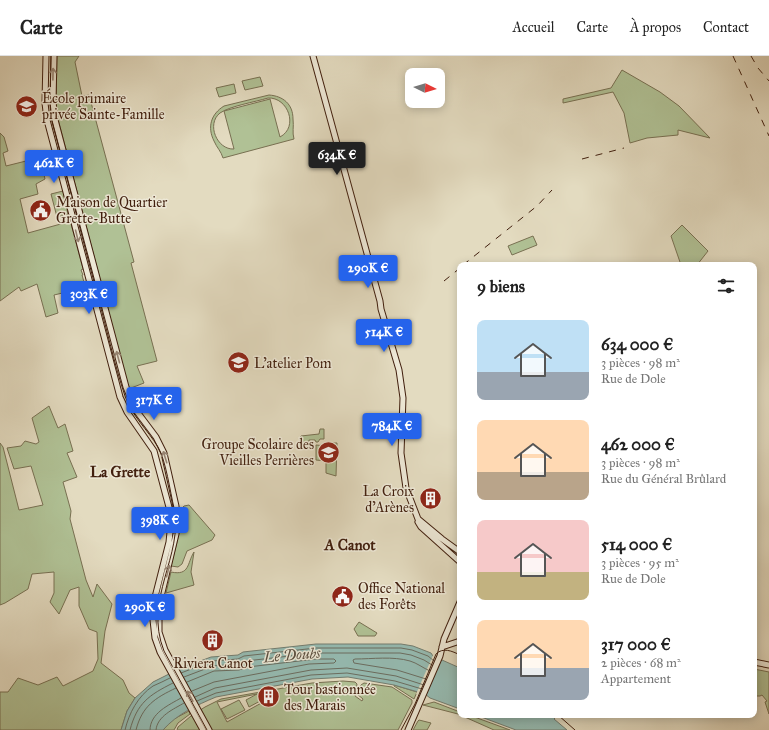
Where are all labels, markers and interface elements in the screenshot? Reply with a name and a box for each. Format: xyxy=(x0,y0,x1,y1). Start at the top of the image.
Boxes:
text: Carte xyxy=(20,16,63,39)
text: Accueil xyxy=(512,19,555,36)
text: Carte xyxy=(577,19,608,36)
text: À propos xyxy=(630,19,681,36)
text: Contact xyxy=(703,19,749,36)
one-way arrow xyxy=(50,68,57,81)
north arrow xyxy=(405,68,445,108)
map controls xyxy=(405,68,445,108)
place label: École primaire privée Sainte-Famille xyxy=(41,88,165,123)
school or university icon: École primaire privée Sainte-Famille xyxy=(13,93,39,119)
pin: 634K € xyxy=(304,142,370,176)
text: 634K € xyxy=(317,147,357,163)
pin: 462K € xyxy=(21,150,87,184)
text: 462K € xyxy=(34,155,74,171)
place label: Maison de Quartier Grette-Butte xyxy=(56,194,168,227)
public building icon: Maison de Quartier Grette-Butte xyxy=(27,197,53,223)
one-way arrow xyxy=(74,229,81,242)
pin: 290K € xyxy=(335,255,401,289)
text: 290K € xyxy=(348,260,388,276)
icon: filters xyxy=(715,275,737,297)
text: 9 biens xyxy=(477,276,525,297)
pin: 303K € xyxy=(56,281,122,315)
text: 303K € xyxy=(70,286,108,302)
pin: 514K € xyxy=(351,319,417,353)
text: 514K € xyxy=(365,324,403,340)
text: 634 000 € xyxy=(601,334,673,355)
icon: home xyxy=(509,336,557,384)
school or university icon: L'atelier Pom xyxy=(225,350,251,376)
one-way arrow xyxy=(113,351,121,364)
place label: L'atelier Pom xyxy=(254,355,332,372)
text: 3 pièces · 98 m² xyxy=(601,355,680,371)
text: Rue de Dole xyxy=(601,371,666,387)
pin: 317K € xyxy=(121,387,187,421)
text: 317K € xyxy=(135,392,173,408)
pin: 784K € xyxy=(359,413,425,447)
text: 784K € xyxy=(372,418,413,434)
text: 462 000 € xyxy=(601,434,675,455)
place label: Groupe Scolaire des Vieilles Perrières xyxy=(202,436,314,469)
icon: home xyxy=(509,436,557,484)
school or university icon: Groupe Scolaire des Vieilles Perrières xyxy=(316,439,342,465)
one-way arrow xyxy=(161,451,168,464)
text: 3 pièces · 98 m² xyxy=(601,455,680,471)
district label: La Grette xyxy=(90,463,151,481)
text: Rue du Général Brûlard xyxy=(601,471,726,487)
place label: La Croix d'Arènes xyxy=(363,483,415,516)
building icon: La Croix d'Arènes xyxy=(417,486,443,512)
pin: 398K € xyxy=(127,507,193,541)
text: 398K € xyxy=(141,512,180,528)
text: 514 000 € xyxy=(601,534,672,555)
district label: A Canot xyxy=(324,536,376,554)
icon: home xyxy=(509,536,557,584)
text: 3 pièces · 95 m² xyxy=(601,555,679,571)
one-way arrow xyxy=(164,565,172,578)
text: Rue de Dole xyxy=(601,571,666,587)
place label: Office National des Forêts xyxy=(358,580,445,613)
public building icon: Office National des Forêts xyxy=(329,583,355,609)
pin: 290K € xyxy=(112,594,178,628)
text: 290K € xyxy=(125,599,165,615)
building icon: Riviera Canot xyxy=(200,628,226,654)
text: 317 000 € xyxy=(601,634,671,655)
icon: home xyxy=(509,636,557,684)
water label: Le Doubs xyxy=(262,643,322,667)
place label: Riviera Canot xyxy=(173,655,253,672)
text: 2 pièces · 68 m² xyxy=(601,655,681,671)
text: Appartement xyxy=(601,671,671,687)
place label: Tour bastionnée des Marais xyxy=(284,681,376,714)
building icon: Tour bastionnée des Marais xyxy=(256,684,282,710)
one-way arrow xyxy=(186,690,194,702)

